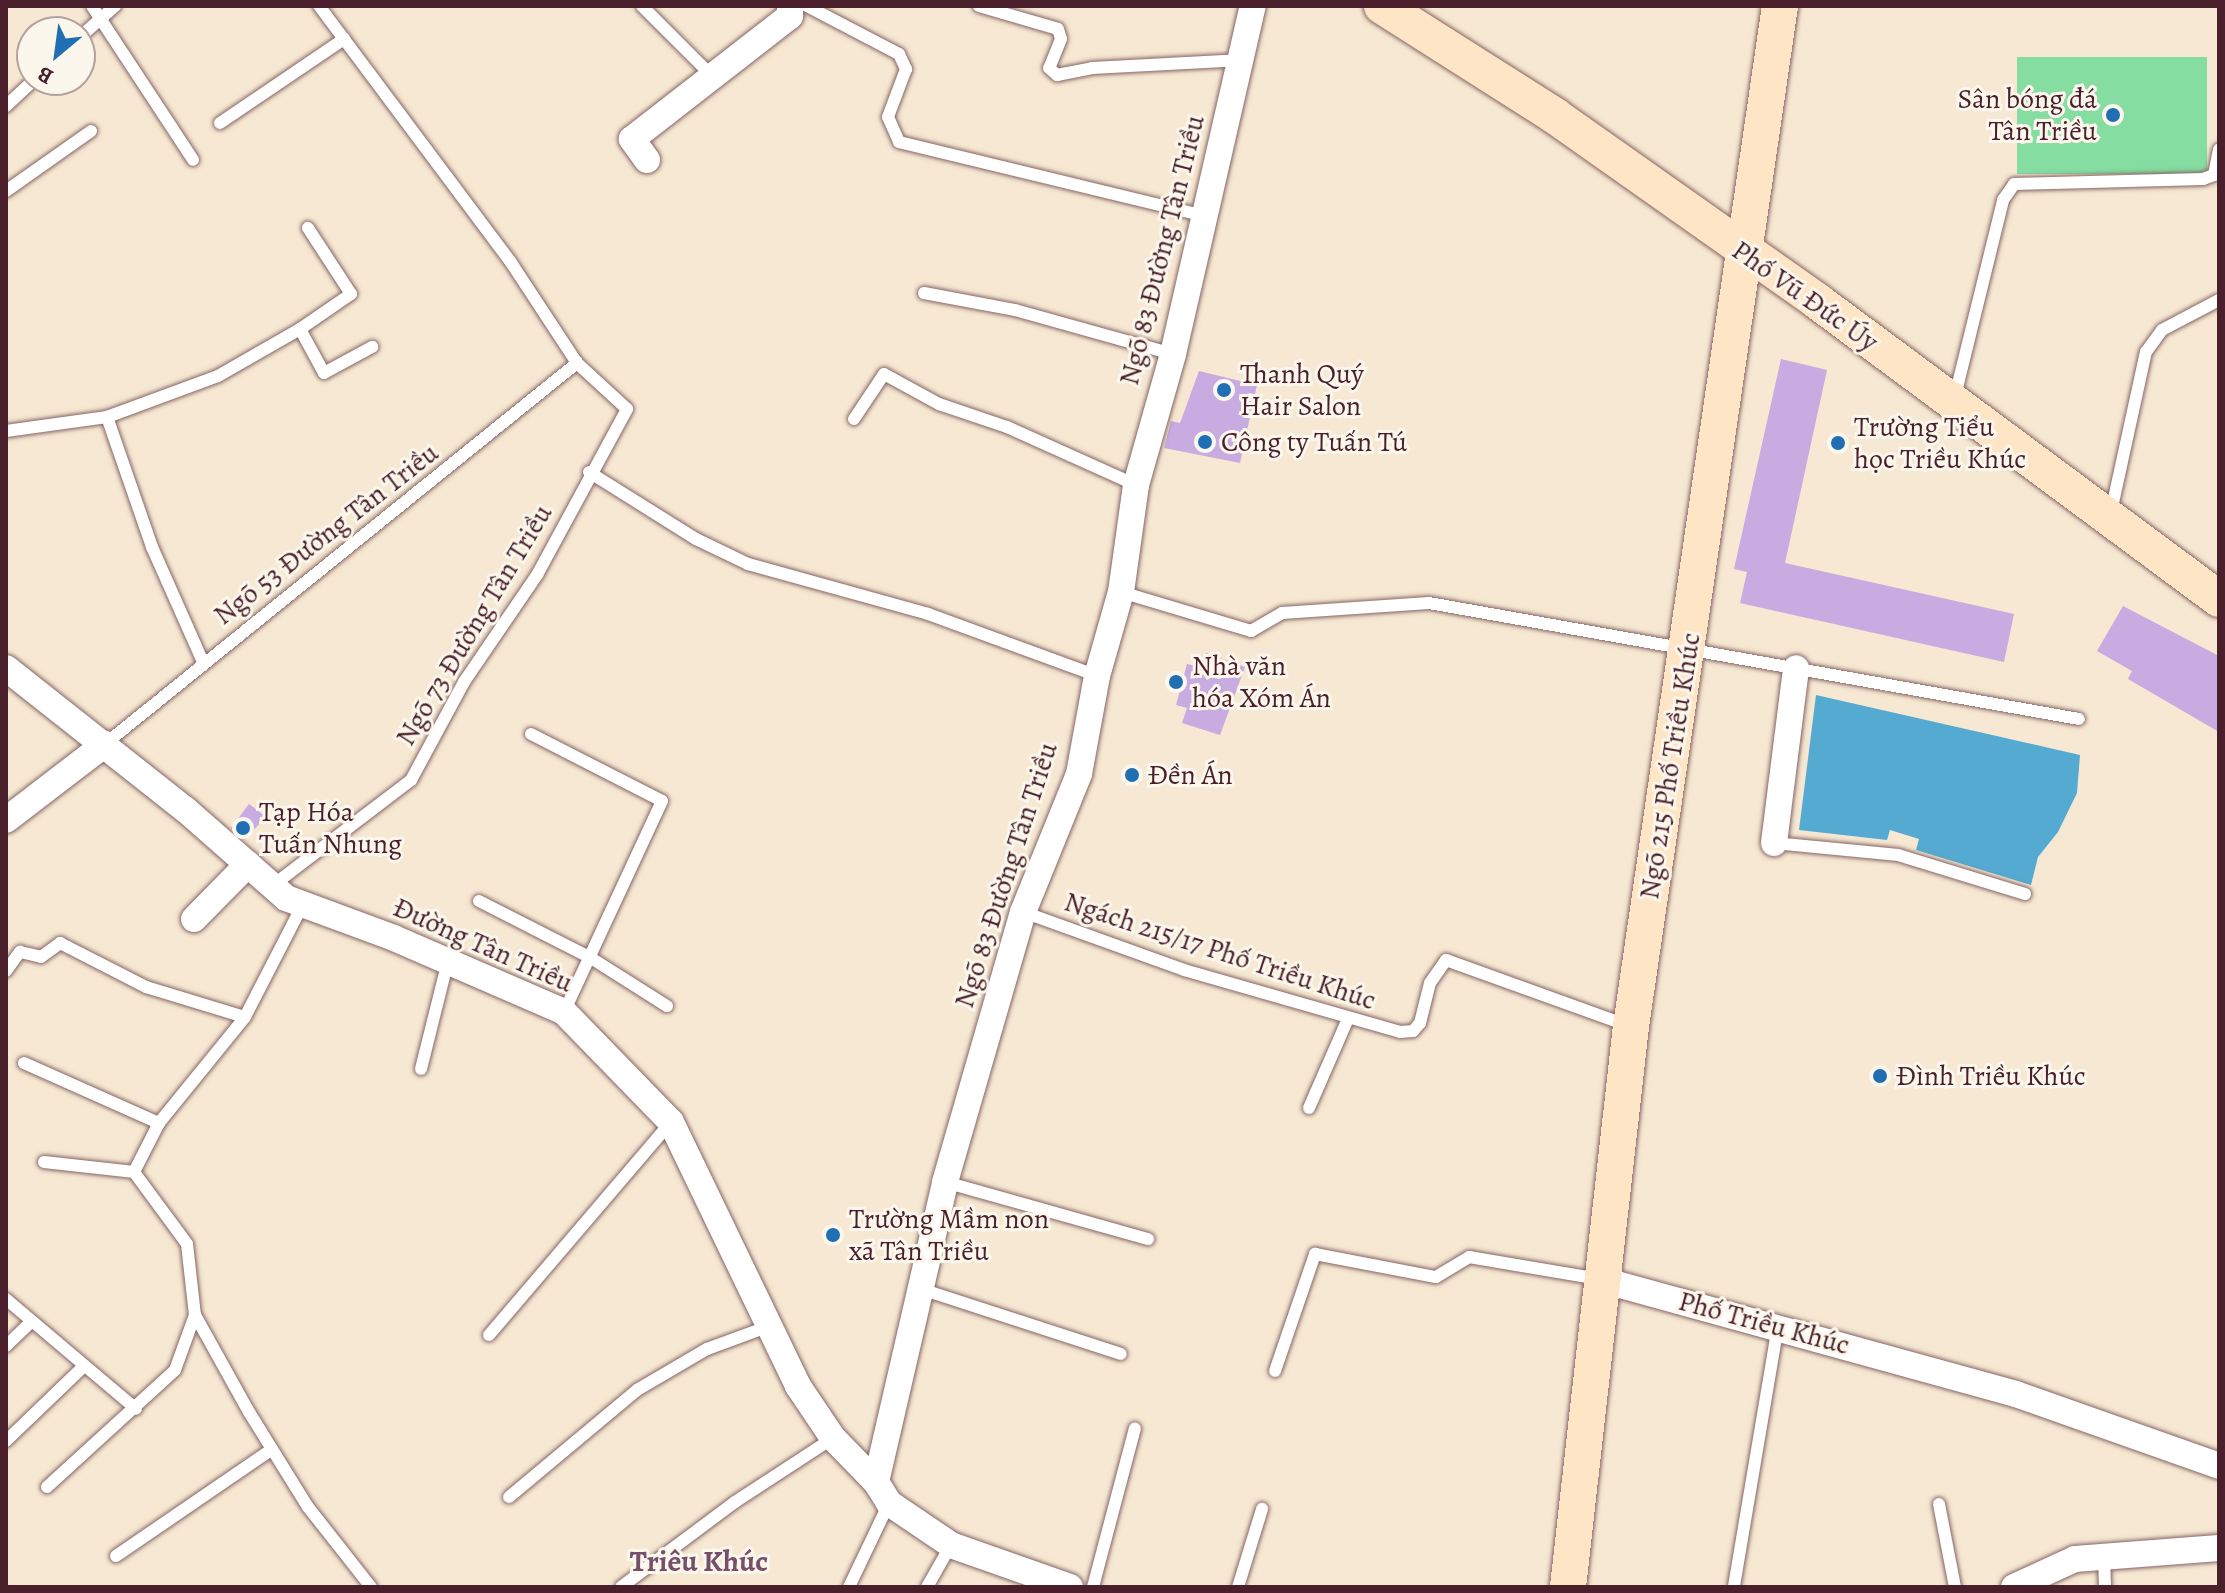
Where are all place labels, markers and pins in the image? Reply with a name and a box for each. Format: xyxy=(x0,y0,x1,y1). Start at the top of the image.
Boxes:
place label: Sân bóng đá Tân Triều xyxy=(1958,82,2097,148)
marker: Sân bóng đá Tân Triều xyxy=(2104,106,2122,124)
place label: Thanh Quý Hair Salon xyxy=(1240,357,1364,423)
marker: Thanh Quý Hair Salon xyxy=(1215,381,1233,399)
place label: Trường Tiểu học Triều Khúc xyxy=(1854,410,2026,476)
place label: Công ty Tuấn Tú xyxy=(1221,425,1407,459)
marker: Công ty Tuấn Tú xyxy=(1196,433,1214,451)
marker: Trường Tiểu học Triều Khúc xyxy=(1829,434,1847,452)
place label: Nhà văn hóa Xóm Án xyxy=(1192,649,1331,715)
marker: Nhà văn hóa Xóm Án xyxy=(1167,673,1185,691)
place label: Đền Án xyxy=(1148,758,1233,792)
marker: Đền Án xyxy=(1123,766,1141,784)
place label: Tạp Hóa Tuấn Nhung xyxy=(259,795,402,861)
marker: Tạp Hóa Tuấn Nhung xyxy=(234,819,252,837)
place label: Đình Triều Khúc xyxy=(1896,1059,2086,1093)
marker: Đình Triều Khúc xyxy=(1871,1067,1889,1085)
place label: Trường Mầm non xã Tân Triều xyxy=(849,1202,1049,1268)
marker: Trường Mầm non xã Tân Triều xyxy=(824,1226,842,1244)

